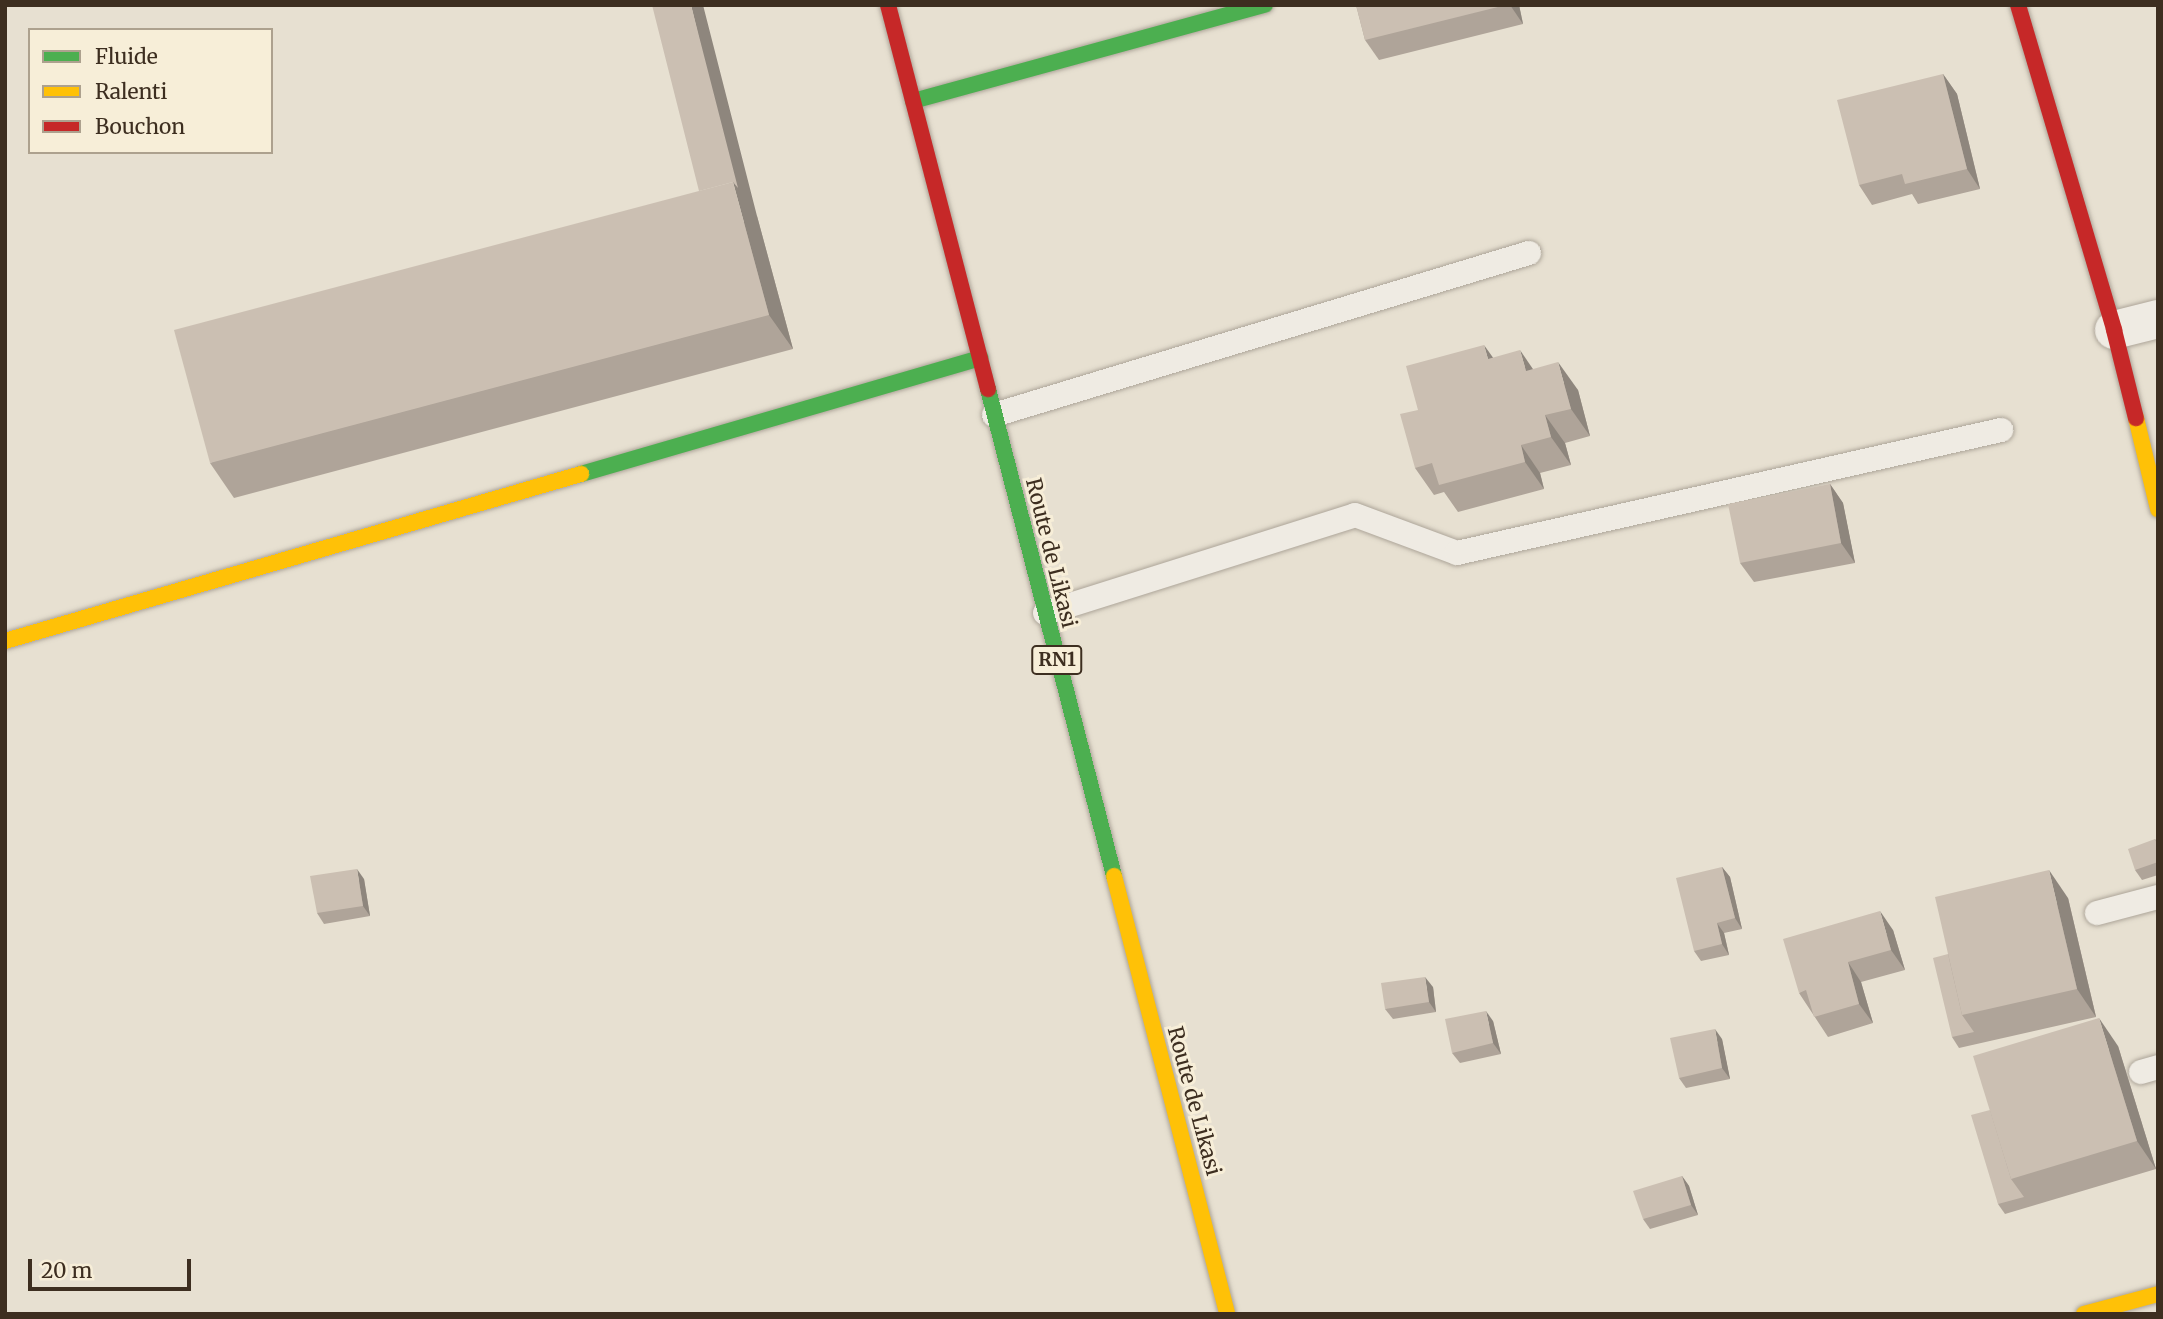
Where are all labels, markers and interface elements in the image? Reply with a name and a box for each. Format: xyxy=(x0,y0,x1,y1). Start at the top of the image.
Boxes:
legend xyxy=(28,28,273,154)
text: Fluide xyxy=(95,43,158,70)
text: Ralenti xyxy=(95,78,167,105)
text: Bouchon xyxy=(95,113,185,140)
street label: Route de Likasi xyxy=(1020,476,1082,630)
road number: RN1 xyxy=(1031,645,1083,676)
street label: Route de Likasi xyxy=(1162,1024,1226,1178)
scale bar xyxy=(32,1246,194,1290)
text: 20 m xyxy=(41,1257,92,1284)

